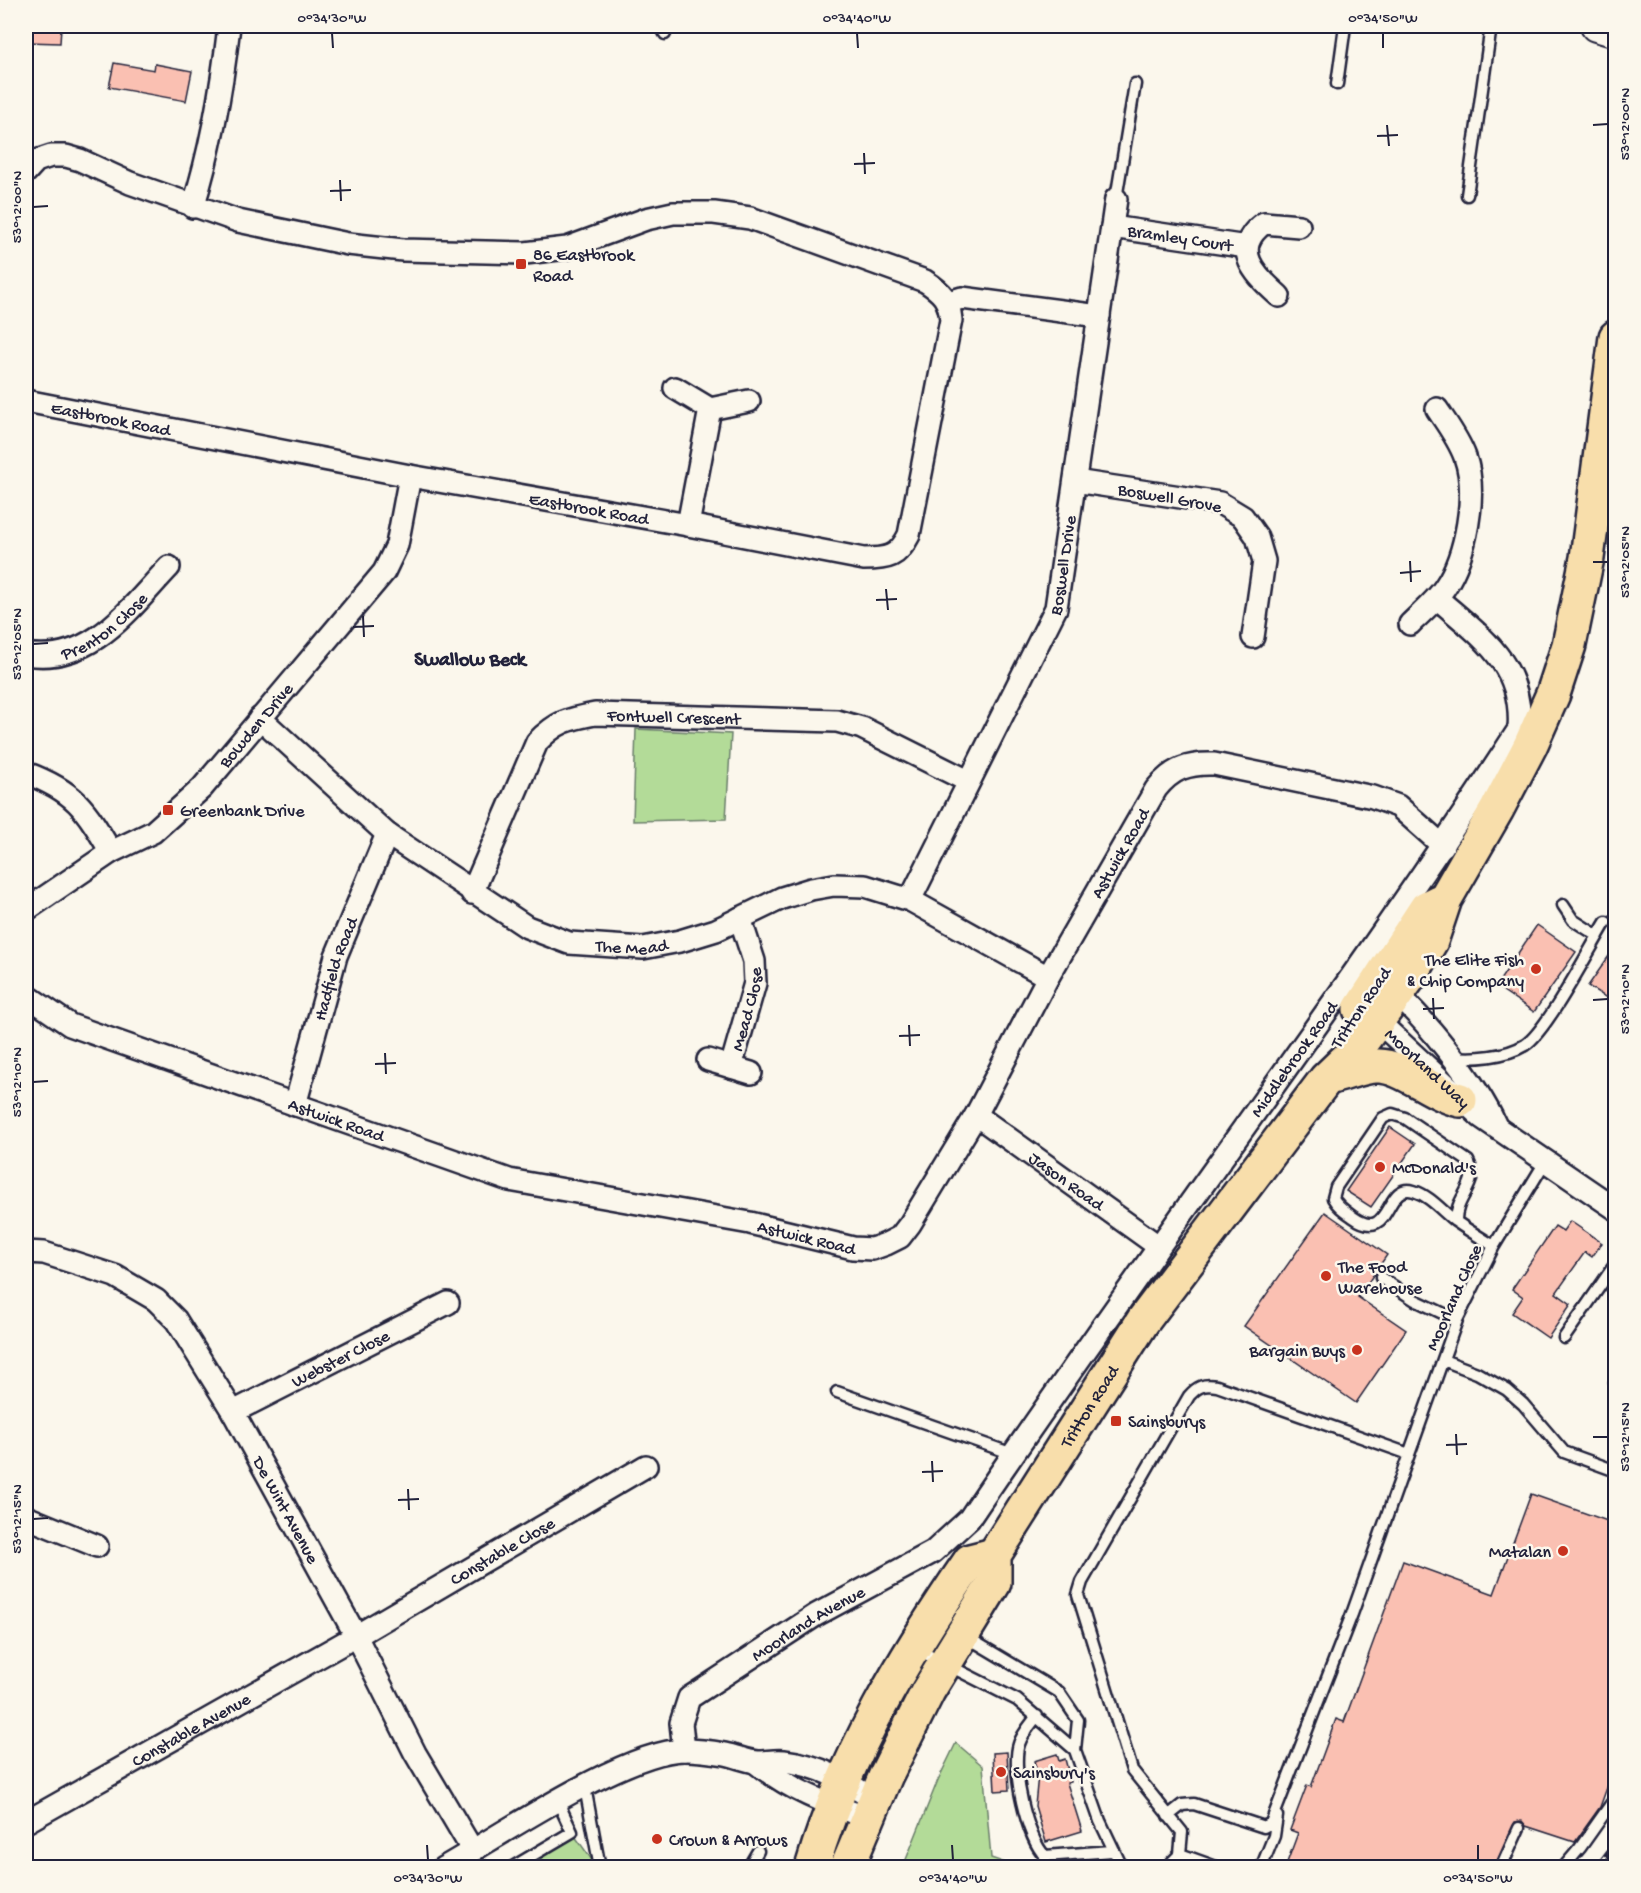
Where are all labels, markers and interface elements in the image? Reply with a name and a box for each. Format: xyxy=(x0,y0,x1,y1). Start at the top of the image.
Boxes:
text: 0°34'30"W xyxy=(297,10,367,28)
text: 0°34'40"W xyxy=(823,10,892,28)
text: 0°34'50"W xyxy=(1348,10,1418,28)
text: 53°12'00"N xyxy=(1617,87,1635,160)
text: 53°12'00"N xyxy=(9,170,27,243)
street label: Bramley Court xyxy=(1125,221,1236,258)
place label: 86 Eastbrook Road xyxy=(533,246,636,288)
marker: 86 Eastbrook Road xyxy=(514,257,528,271)
street label: Eastbrook Road xyxy=(49,399,174,443)
street label: Boswell Grove xyxy=(1115,480,1224,519)
street label: Eastbrook Road xyxy=(527,490,652,532)
street label: Boswell Drive xyxy=(1046,514,1083,620)
text: 53°12'05"N xyxy=(1617,526,1635,598)
street label: Prenton Close xyxy=(58,589,154,666)
text: 53°12'05"N xyxy=(9,608,27,680)
district label: Swallow Beck xyxy=(414,650,528,673)
street label: Bowden Drive xyxy=(215,679,299,774)
street label: Fontwell Crescent xyxy=(606,706,742,731)
place label: Greenbank Drive xyxy=(180,802,305,823)
marker: Greenbank Drive xyxy=(161,803,175,817)
street label: Astwick Road xyxy=(1088,804,1156,903)
street label: Hadfield Road xyxy=(311,913,364,1023)
street label: The Mead xyxy=(594,935,671,961)
place label: The Elite Fish & Chip Company xyxy=(1407,951,1524,993)
marker: The Elite Fish & Chip Company xyxy=(1529,962,1543,976)
street label: Tritton Road xyxy=(1327,963,1398,1054)
text: 53°12'10"N xyxy=(1617,964,1635,1034)
street label: Mead Close xyxy=(728,966,768,1054)
street label: Middlebrook Road xyxy=(1247,997,1344,1122)
street label: Moorland Way xyxy=(1379,1025,1474,1115)
text: 53°12'10"N xyxy=(9,1047,27,1117)
street label: Astwick Road xyxy=(285,1095,388,1149)
street label: Jason Road xyxy=(1024,1148,1108,1217)
place label: McDonald's xyxy=(1392,1159,1477,1180)
marker: McDonald's xyxy=(1373,1160,1387,1174)
street label: Astwick Road xyxy=(755,1217,859,1262)
street label: Moorland Close xyxy=(1423,1241,1488,1354)
place label: The Food Warehouse xyxy=(1337,1258,1423,1300)
marker: The Food Warehouse xyxy=(1319,1269,1333,1283)
street label: Webster Close xyxy=(289,1326,394,1394)
place label: Bargain Buys xyxy=(1248,1342,1346,1363)
marker: Bargain Buys xyxy=(1350,1343,1364,1357)
street label: Tritton Road xyxy=(1057,1361,1126,1453)
text: 53°12'15"N xyxy=(1617,1402,1635,1472)
place label: Sainsburys xyxy=(1128,1413,1207,1434)
marker: Sainsburys xyxy=(1109,1414,1123,1428)
street label: De Wint Avenue xyxy=(246,1453,323,1569)
text: 53°12'15"N xyxy=(9,1484,27,1554)
street label: Constable Close xyxy=(447,1513,560,1591)
place label: Matalan xyxy=(1489,1543,1551,1564)
marker: Matalan xyxy=(1556,1544,1570,1558)
street label: Moorland Avenue xyxy=(748,1582,870,1667)
street label: Constable Avenue xyxy=(129,1689,256,1773)
place label: Sainsbury's xyxy=(1013,1764,1096,1785)
marker: Sainsbury's xyxy=(994,1765,1008,1779)
place label: Crown & Arrows xyxy=(669,1831,788,1852)
marker: Crown & Arrows xyxy=(650,1832,664,1846)
text: 0°34'30"W xyxy=(393,1870,463,1888)
text: 0°34'40"W xyxy=(919,1870,988,1888)
text: 0°34'50"W xyxy=(1443,1870,1513,1888)

